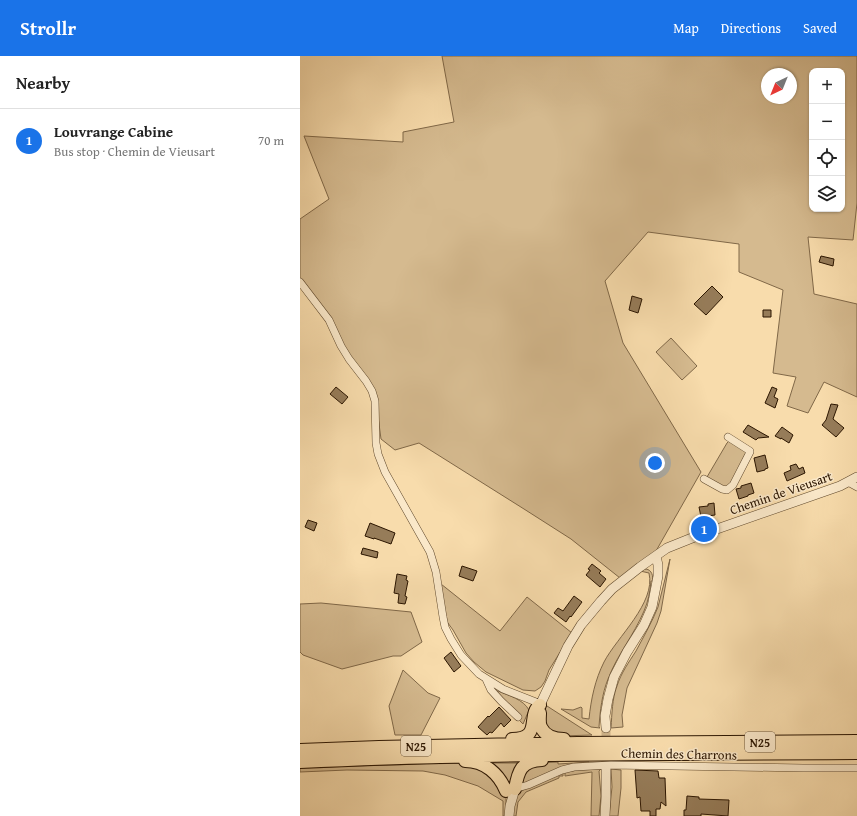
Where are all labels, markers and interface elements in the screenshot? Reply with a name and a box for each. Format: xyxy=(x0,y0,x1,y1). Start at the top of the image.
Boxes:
text: Strollr xyxy=(20,14,76,42)
text: Map xyxy=(673,18,699,38)
text: Directions xyxy=(721,18,781,38)
text: Saved xyxy=(803,18,837,38)
north arrow xyxy=(761,68,797,104)
map controls xyxy=(809,68,845,212)
button: + xyxy=(809,68,845,104)
text: Nearby xyxy=(16,70,70,95)
button: − xyxy=(809,104,845,140)
text: Louvrange Cabine xyxy=(54,121,173,142)
text: 1 xyxy=(26,131,32,150)
text: 70 m xyxy=(258,131,284,150)
button: locate xyxy=(809,140,845,176)
text: Bus stop · Chemin de Vieusart xyxy=(54,142,215,161)
button: layers xyxy=(809,176,845,212)
your location xyxy=(645,453,665,473)
street label: Chemin de Vieusart xyxy=(727,466,835,519)
pin: 1 xyxy=(691,514,717,544)
road number: N25 xyxy=(745,732,775,752)
road number: N25 xyxy=(401,736,431,756)
street label: Chemin des Charrons xyxy=(621,743,737,765)

